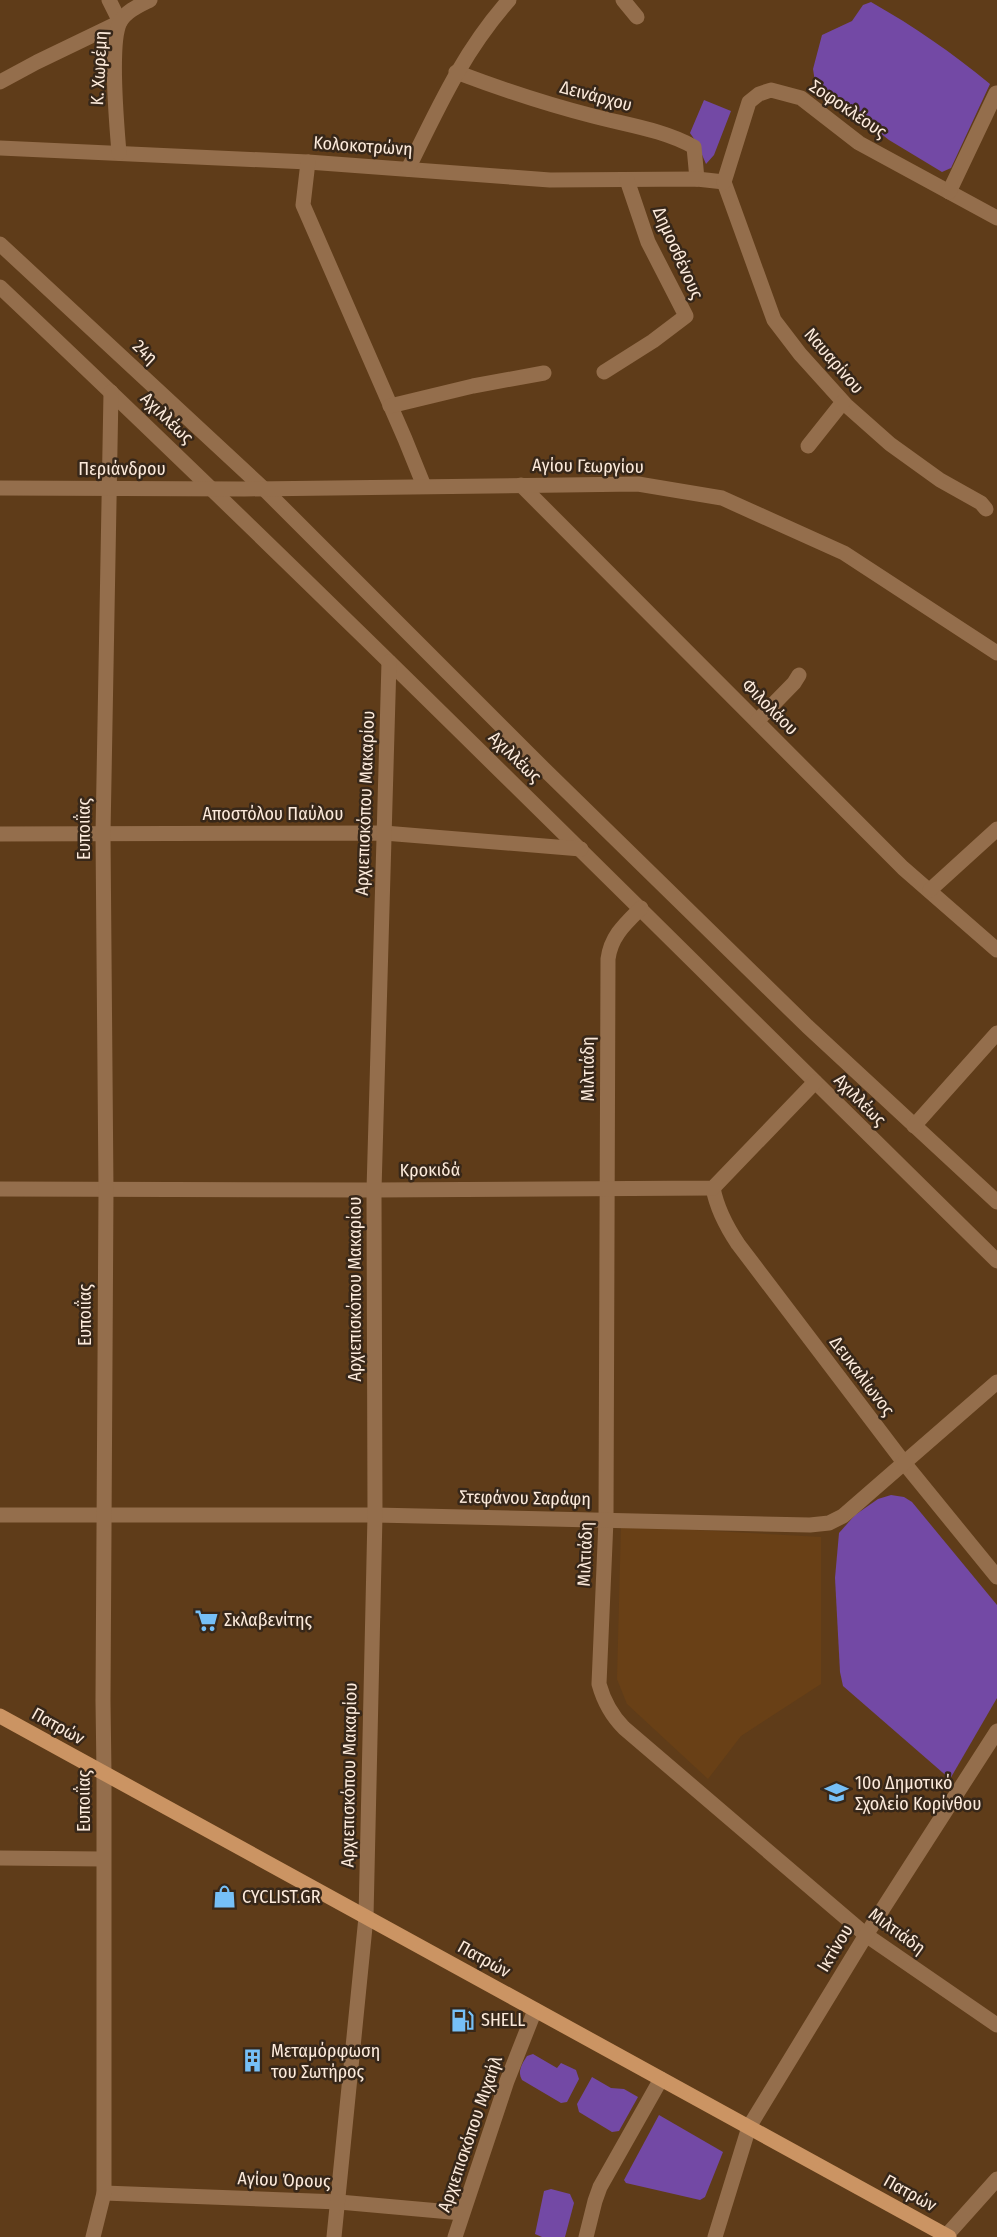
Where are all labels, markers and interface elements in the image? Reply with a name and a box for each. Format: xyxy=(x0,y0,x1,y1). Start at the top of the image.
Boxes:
street label: Κ. Χωρέμη xyxy=(86,30,112,106)
street label: Σοφοκλέους xyxy=(805,75,891,143)
street label: Δεινάρχου xyxy=(557,76,635,116)
street label: Κολοκοτρώνη xyxy=(313,132,413,160)
street label: Δημοσθένους xyxy=(648,203,708,303)
street label: Ναυαρίνου xyxy=(800,324,868,398)
street label: 24η xyxy=(128,335,162,369)
street label: Αχιλλέως xyxy=(136,388,198,449)
street label: Αγίου Γεωργίου xyxy=(532,454,644,478)
street label: Περιάνδρου xyxy=(78,458,166,480)
street label: Φιλολάου xyxy=(737,674,803,740)
street label: Αρχιεπισκόπου Μακαρίου xyxy=(351,710,379,896)
street label: Αχιλλέως xyxy=(484,727,546,788)
street label: Ευποιΐας xyxy=(73,797,95,860)
street label: Αποστόλου Παύλου xyxy=(202,803,344,825)
street label: Μιλτιάδη xyxy=(577,1036,599,1102)
street label: Αχιλλέως xyxy=(829,1069,891,1131)
street label: Κροκιδά xyxy=(400,1158,460,1182)
street label: Αρχιεπισκόπου Μακαρίου xyxy=(344,1196,366,1382)
street label: Ευποιΐας xyxy=(74,1283,96,1346)
street label: Δευκαλίωνος xyxy=(825,1332,899,1421)
street label: Στεφάνου Σαράφη xyxy=(459,1486,591,1510)
street label: Μιλτιάδη xyxy=(573,1521,597,1587)
supermarket icon: Σκλαβενίτης xyxy=(193,1607,219,1633)
place label: Σκλαβενίτης xyxy=(224,1609,312,1631)
street label: Αρχιεπισκόπου Μακαρίου xyxy=(336,1682,362,1868)
street label: Πατρών xyxy=(28,1703,88,1750)
street label: Ευποιΐας xyxy=(73,1769,95,1832)
place label: 10ο Δημοτικό Σχολείο Κορίνθου xyxy=(855,1772,981,1815)
school or university icon: 10ο Δημοτικό Σχολείο Κορίνθου xyxy=(824,1780,850,1806)
shop icon: CYCLIST.GR xyxy=(211,1884,237,1910)
place label: CYCLIST.GR xyxy=(242,1886,321,1908)
street label: Μιλτιάδη xyxy=(864,1903,930,1959)
street label: Ικτίνου xyxy=(812,1920,858,1976)
street label: Πατρών xyxy=(454,1936,514,1983)
fuel station icon: SHELL xyxy=(450,2007,476,2033)
place label: SHELL xyxy=(481,2009,525,2031)
place label: Μεταμόρφωση του Σωτήρος xyxy=(270,2040,380,2083)
building icon: Μεταμόρφωση του Σωτήρος xyxy=(240,2048,266,2074)
street label: Αρχιεπισκόπου Μιχαήλ xyxy=(433,2052,507,2215)
street label: Αγίου Όρους xyxy=(237,2167,331,2193)
street label: Πατρών xyxy=(880,2170,940,2217)

